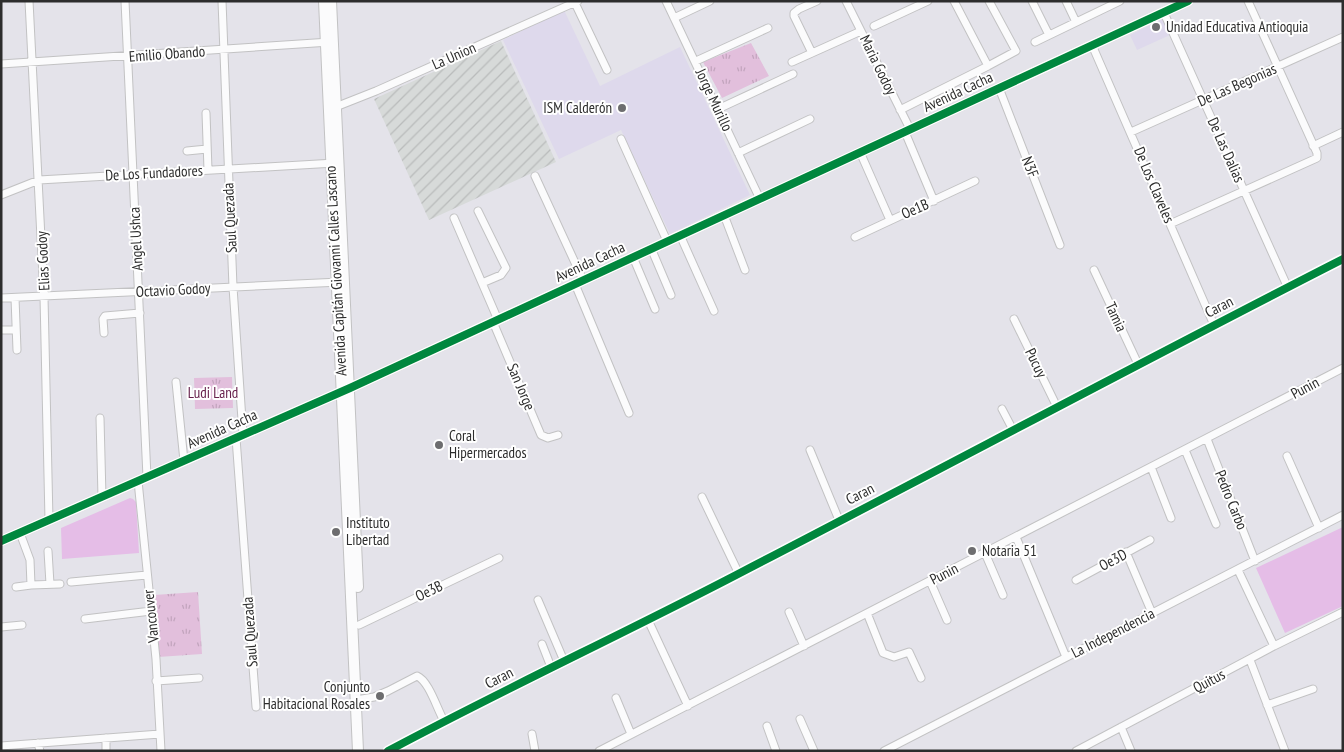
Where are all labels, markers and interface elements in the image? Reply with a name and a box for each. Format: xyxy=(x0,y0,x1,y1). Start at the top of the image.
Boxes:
place label: Unidad Educativa Antioquia xyxy=(1166,17,1308,36)
marker: Unidad Educativa Antioquia xyxy=(1150,21,1162,33)
street label: Maria Godoy xyxy=(856,32,901,98)
street label: La Union xyxy=(429,38,479,74)
street label: Emilio Obando xyxy=(128,41,206,66)
street label: De Las Begonias xyxy=(1194,59,1279,110)
street label: Jorge Murillo xyxy=(691,65,737,134)
street label: Avenida Cacha xyxy=(920,67,996,116)
place label: ISM Calderón xyxy=(543,98,612,117)
marker: ISM Calderón xyxy=(616,102,628,114)
street label: De Las Dalias xyxy=(1204,114,1249,185)
street label: De Los Claveles xyxy=(1130,144,1179,226)
street label: N3F xyxy=(1018,154,1043,180)
street label: De Los Fundadores xyxy=(105,160,203,185)
street label: Avenida Capitán Giovanni Calles Lascano xyxy=(321,165,350,377)
street label: Saul Quezada xyxy=(218,182,241,254)
street label: Oe1B xyxy=(898,194,932,223)
street label: Angel Ushca xyxy=(124,207,147,271)
street label: Elias Godoy xyxy=(31,230,54,291)
street label: Avenida Cacha xyxy=(552,237,628,286)
street label: Octavio Godoy xyxy=(135,278,211,301)
street label: Caran xyxy=(1201,291,1236,322)
street label: Tamia xyxy=(1101,299,1131,335)
street label: Pucuy xyxy=(1021,345,1052,381)
street label: San Jorge xyxy=(503,361,540,413)
street label: Punin xyxy=(1287,372,1322,403)
park label: Ludi Land xyxy=(188,383,238,402)
street label: Avenida Cacha xyxy=(184,405,260,452)
place label: Coral Hipermercados xyxy=(449,426,527,462)
marker: Coral Hipermercados xyxy=(433,439,445,451)
street label: Pedro Carbo xyxy=(1211,467,1252,532)
street label: Caran xyxy=(842,478,877,509)
place label: Instituto Libertad xyxy=(346,513,390,549)
marker: Instituto Libertad xyxy=(330,526,342,538)
place label: Notaria 51 xyxy=(982,541,1037,560)
street label: Oe3D xyxy=(1095,544,1130,575)
marker: Notaria 51 xyxy=(966,545,978,557)
street label: Punin xyxy=(926,558,961,589)
street label: Oe3B xyxy=(412,576,446,605)
street label: Vancouver xyxy=(138,588,163,644)
street label: Saul Quezada xyxy=(238,596,261,668)
street label: La Independencia xyxy=(1068,603,1158,662)
street label: Caran xyxy=(481,662,516,693)
street label: Quitus xyxy=(1189,664,1228,697)
place label: Conjunto Habitacional Rosales xyxy=(263,677,370,713)
marker: Conjunto Habitacional Rosales xyxy=(374,690,386,702)

